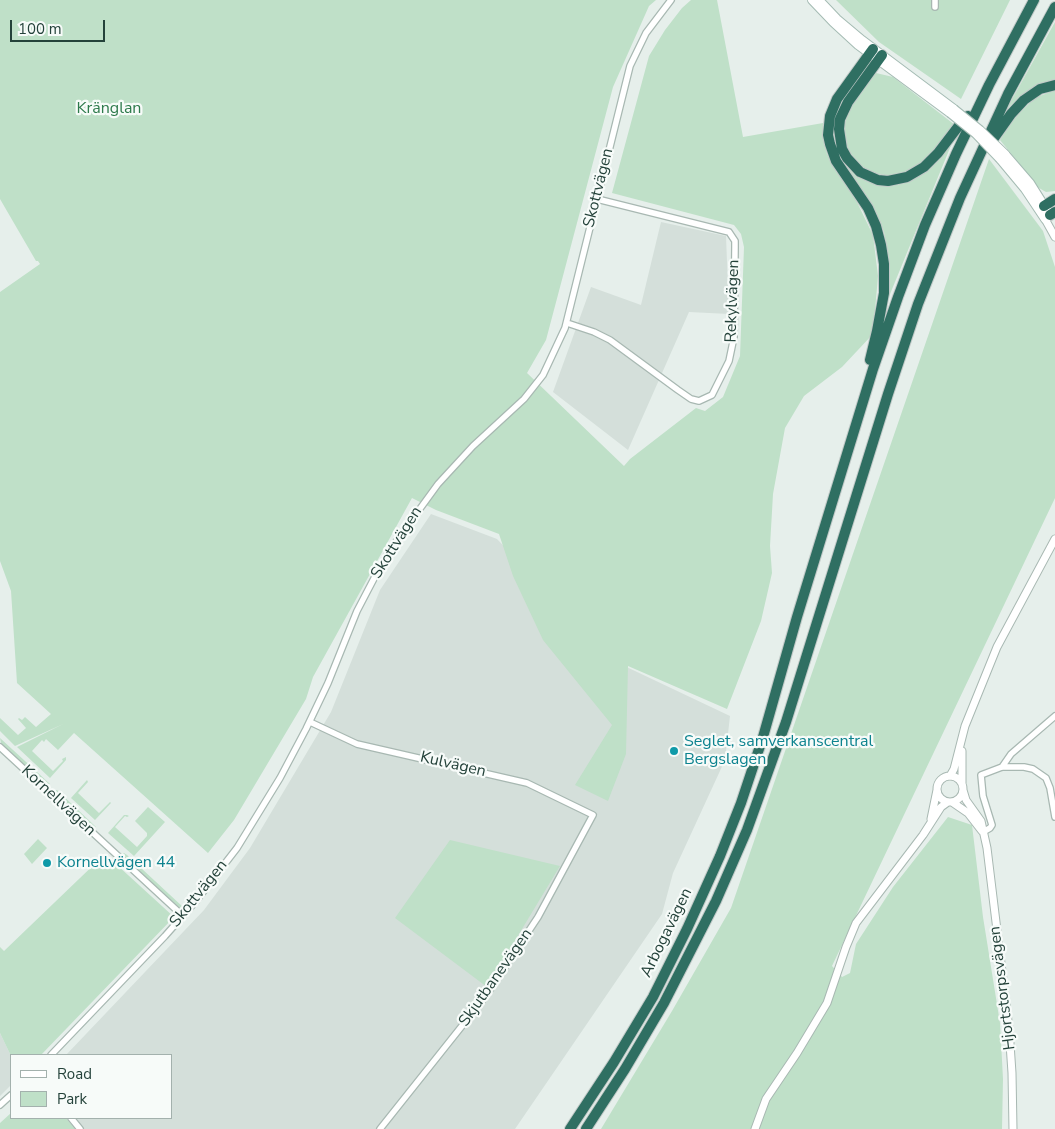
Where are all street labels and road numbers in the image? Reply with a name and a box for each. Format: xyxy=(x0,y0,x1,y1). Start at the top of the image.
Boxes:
street label: Skottvägen xyxy=(580,146,618,230)
street label: Rekylvägen xyxy=(722,259,744,343)
street label: Skottvägen xyxy=(367,504,427,582)
street label: Kulvägen xyxy=(418,748,488,782)
street label: Kornellvägen xyxy=(17,762,99,840)
street label: Skottvägen xyxy=(166,856,232,932)
street label: Arbogavägen xyxy=(637,885,697,981)
street label: Skjutbanevägen xyxy=(455,925,537,1031)
street label: Hjortstorpsvägen xyxy=(986,925,1020,1051)

